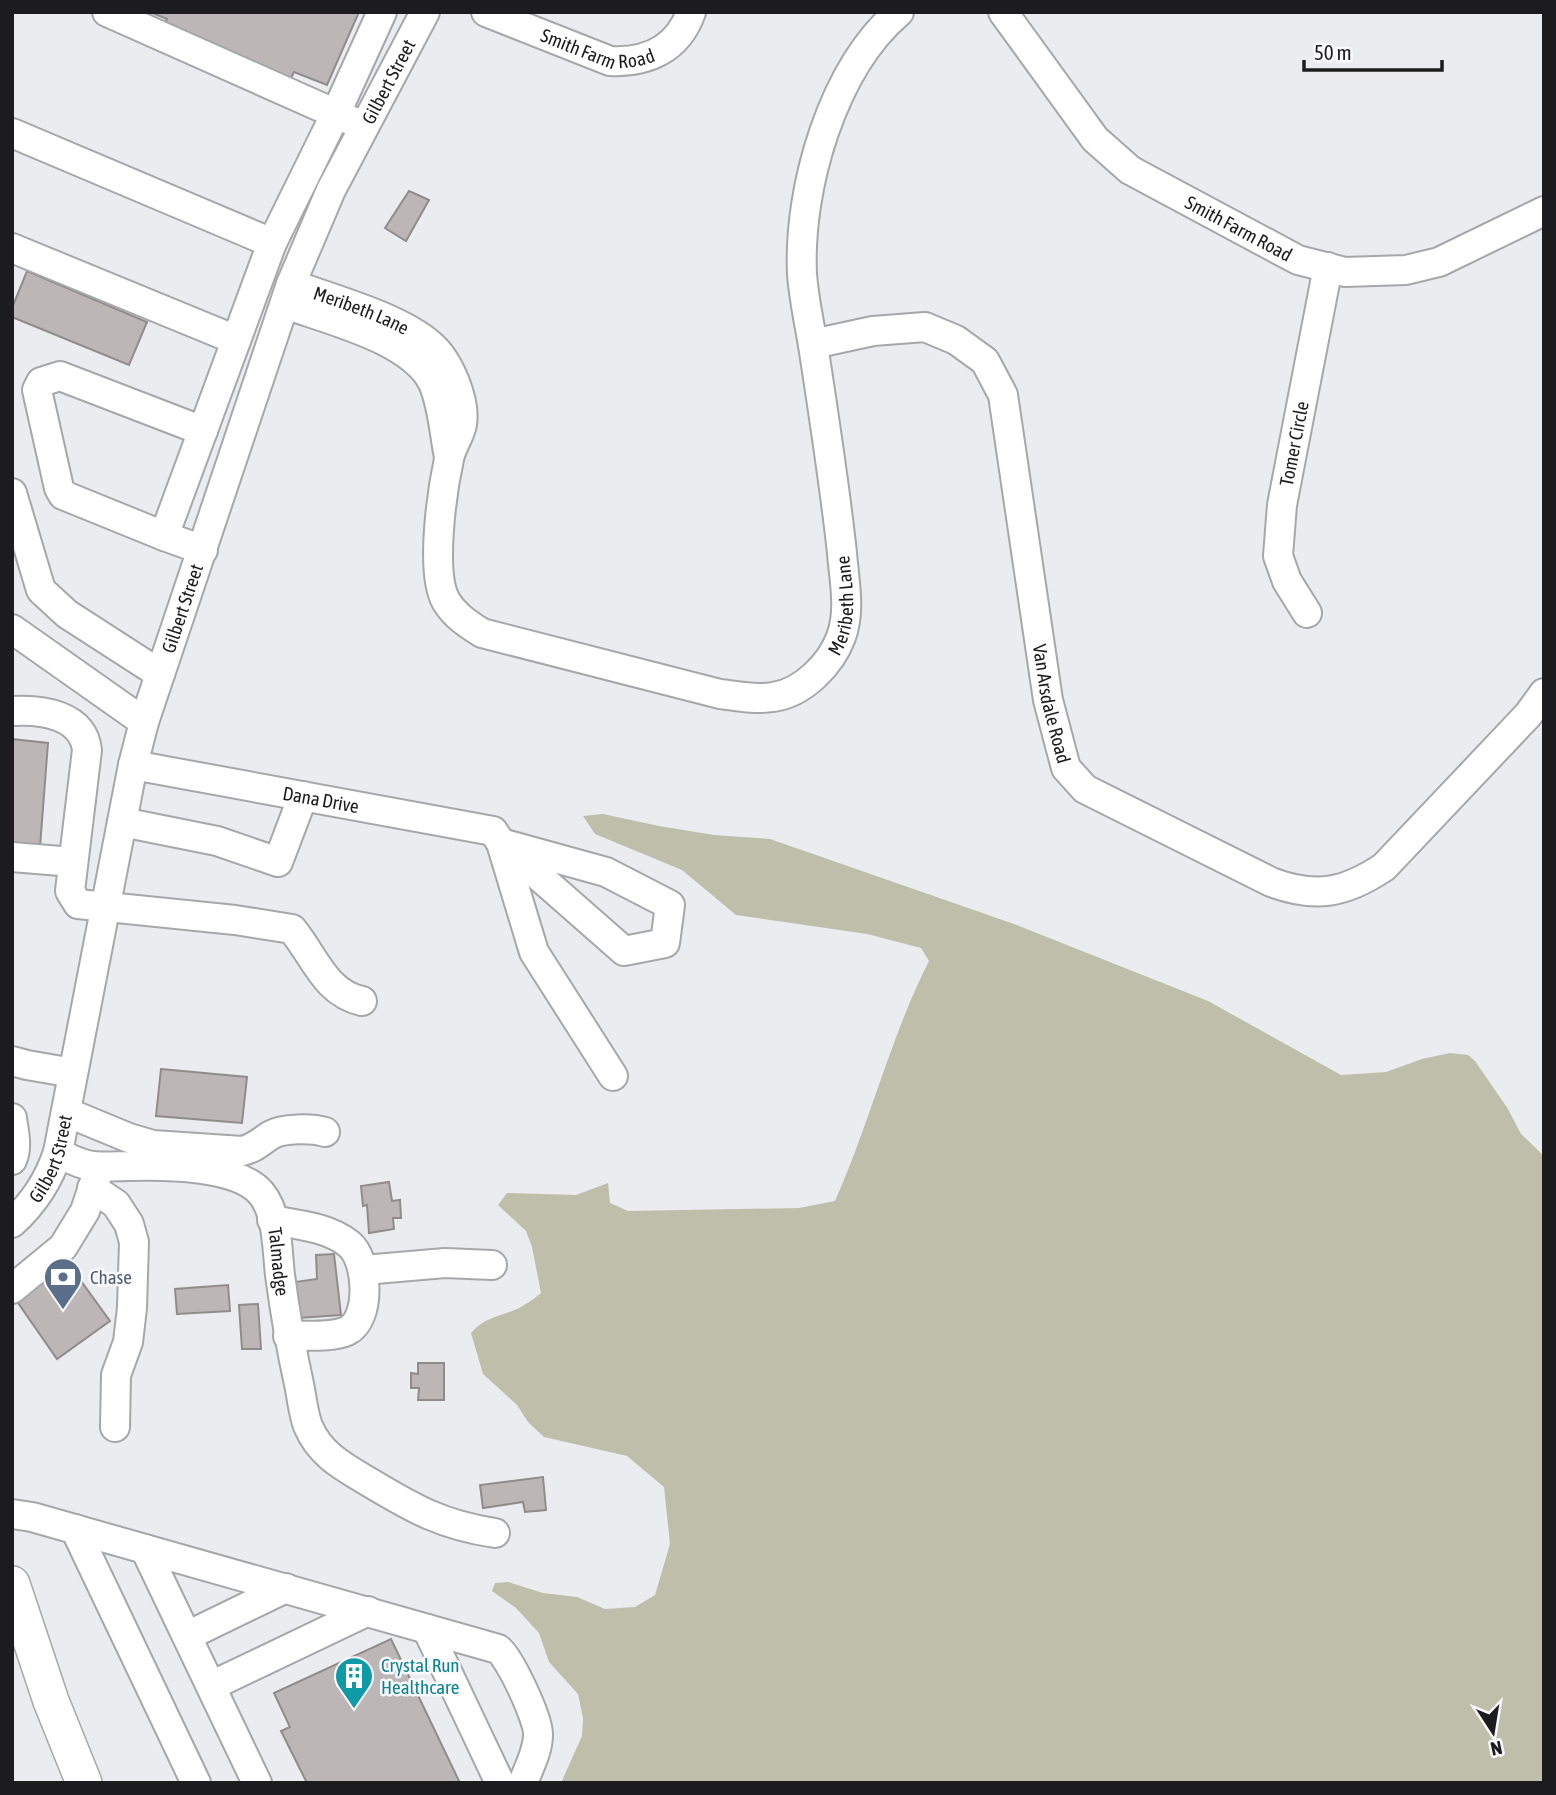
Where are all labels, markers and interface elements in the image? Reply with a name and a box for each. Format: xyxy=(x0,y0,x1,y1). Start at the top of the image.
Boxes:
street label: Smith Farm Road xyxy=(538,24,657,73)
scale bar xyxy=(1304,28,1442,72)
street label: Gilbert Street xyxy=(357,36,420,127)
text: 50 m xyxy=(1314,40,1352,64)
street label: Smith Farm Road xyxy=(1182,191,1296,266)
street label: Meribeth Lane xyxy=(311,282,413,339)
street label: Tomer Circle xyxy=(1275,399,1313,488)
street label: Meribeth Lane xyxy=(823,555,857,659)
street label: Gilbert Street xyxy=(157,561,207,656)
street label: Van Arsdale Road xyxy=(1029,643,1075,766)
street label: Dana Drive xyxy=(281,782,361,817)
street label: Gilbert Street xyxy=(24,1113,76,1207)
street label: Talmadge xyxy=(264,1226,294,1297)
bank icon: Chase xyxy=(42,1256,84,1311)
place label: Chase xyxy=(90,1266,132,1288)
place label: Crystal Run Healthcare xyxy=(381,1654,460,1698)
building icon: Crystal Run Healthcare xyxy=(333,1655,375,1710)
north arrow xyxy=(1458,1697,1528,1767)
text: N xyxy=(1489,1737,1504,1761)

